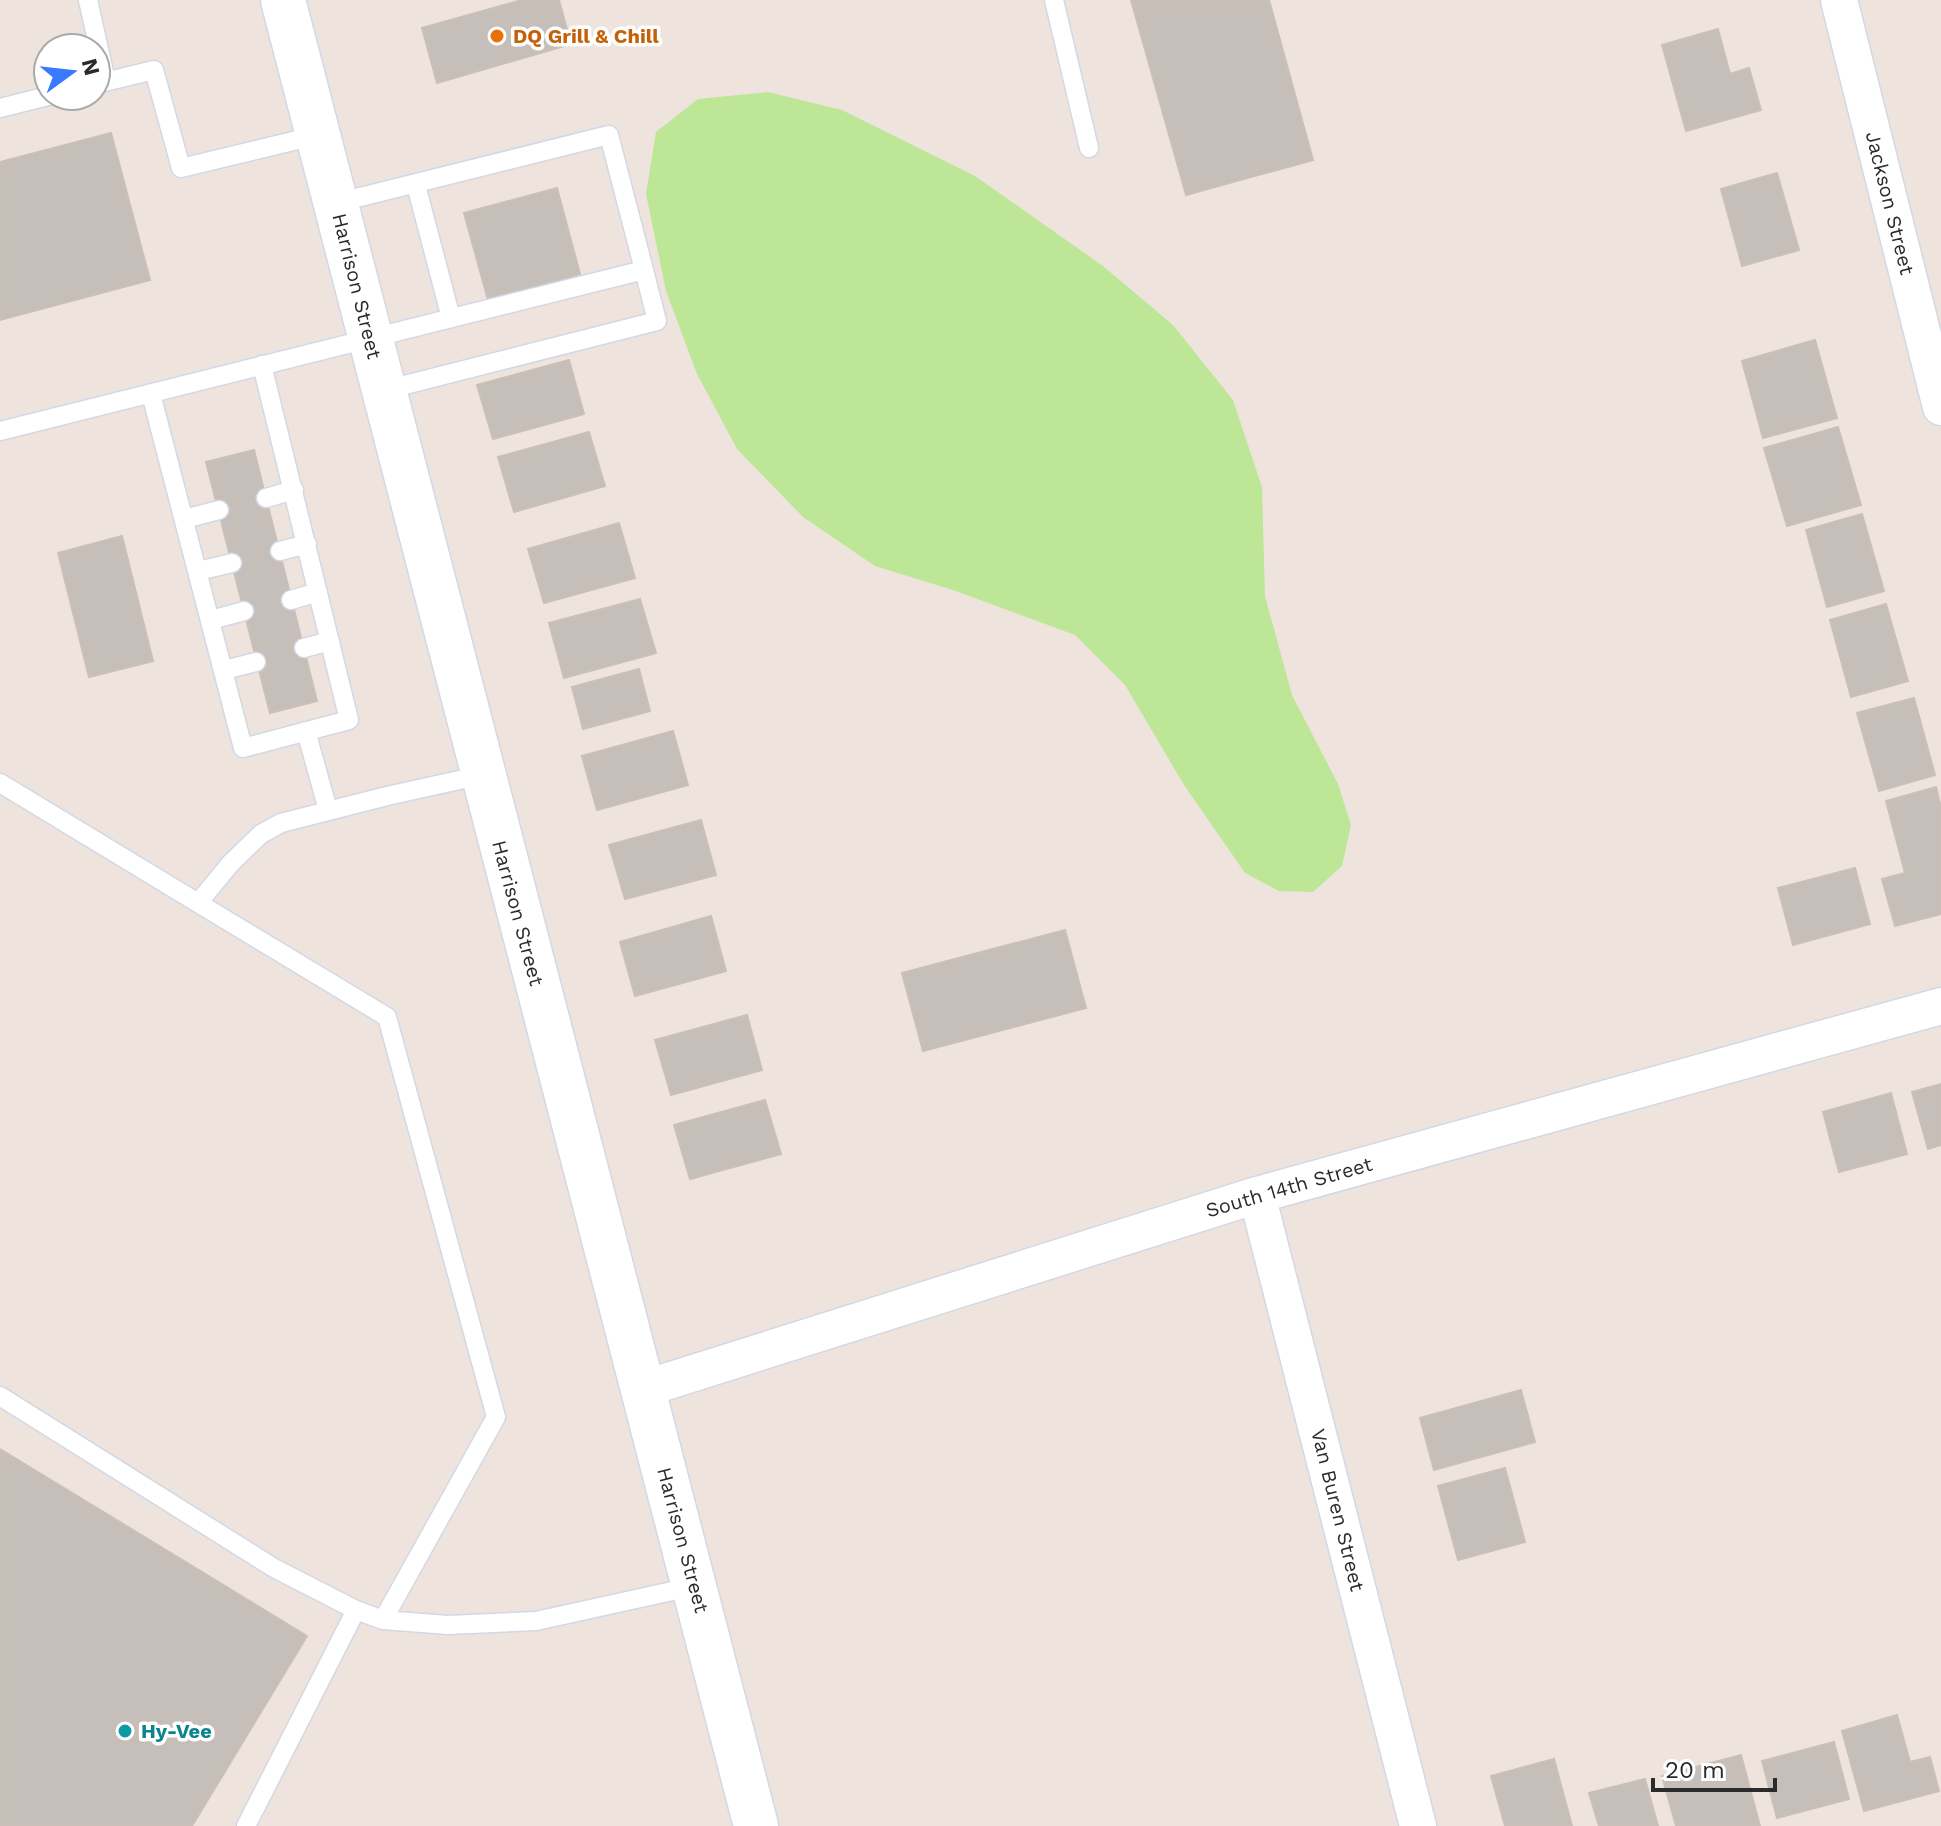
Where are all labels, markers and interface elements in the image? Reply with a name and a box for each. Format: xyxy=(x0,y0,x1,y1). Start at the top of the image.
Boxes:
place label: DQ Grill & Chill xyxy=(513,24,659,48)
marker: DQ Grill & Chill xyxy=(488,27,506,45)
north arrow xyxy=(32,32,112,112)
text: N xyxy=(77,56,105,78)
street label: Jackson Street xyxy=(1861,129,1920,278)
street label: Harrison Street xyxy=(327,211,387,362)
street label: Harrison Street xyxy=(487,838,549,989)
street label: South 14th Street xyxy=(1203,1152,1376,1222)
street label: Van Buren Street xyxy=(1306,1426,1370,1594)
street label: Harrison Street xyxy=(652,1465,714,1616)
place label: Hy-Vee xyxy=(141,1719,212,1743)
marker: Hy-Vee xyxy=(116,1722,134,1740)
scale bar xyxy=(1653,1742,1775,1792)
text: 20 m xyxy=(1665,1756,1725,1784)

